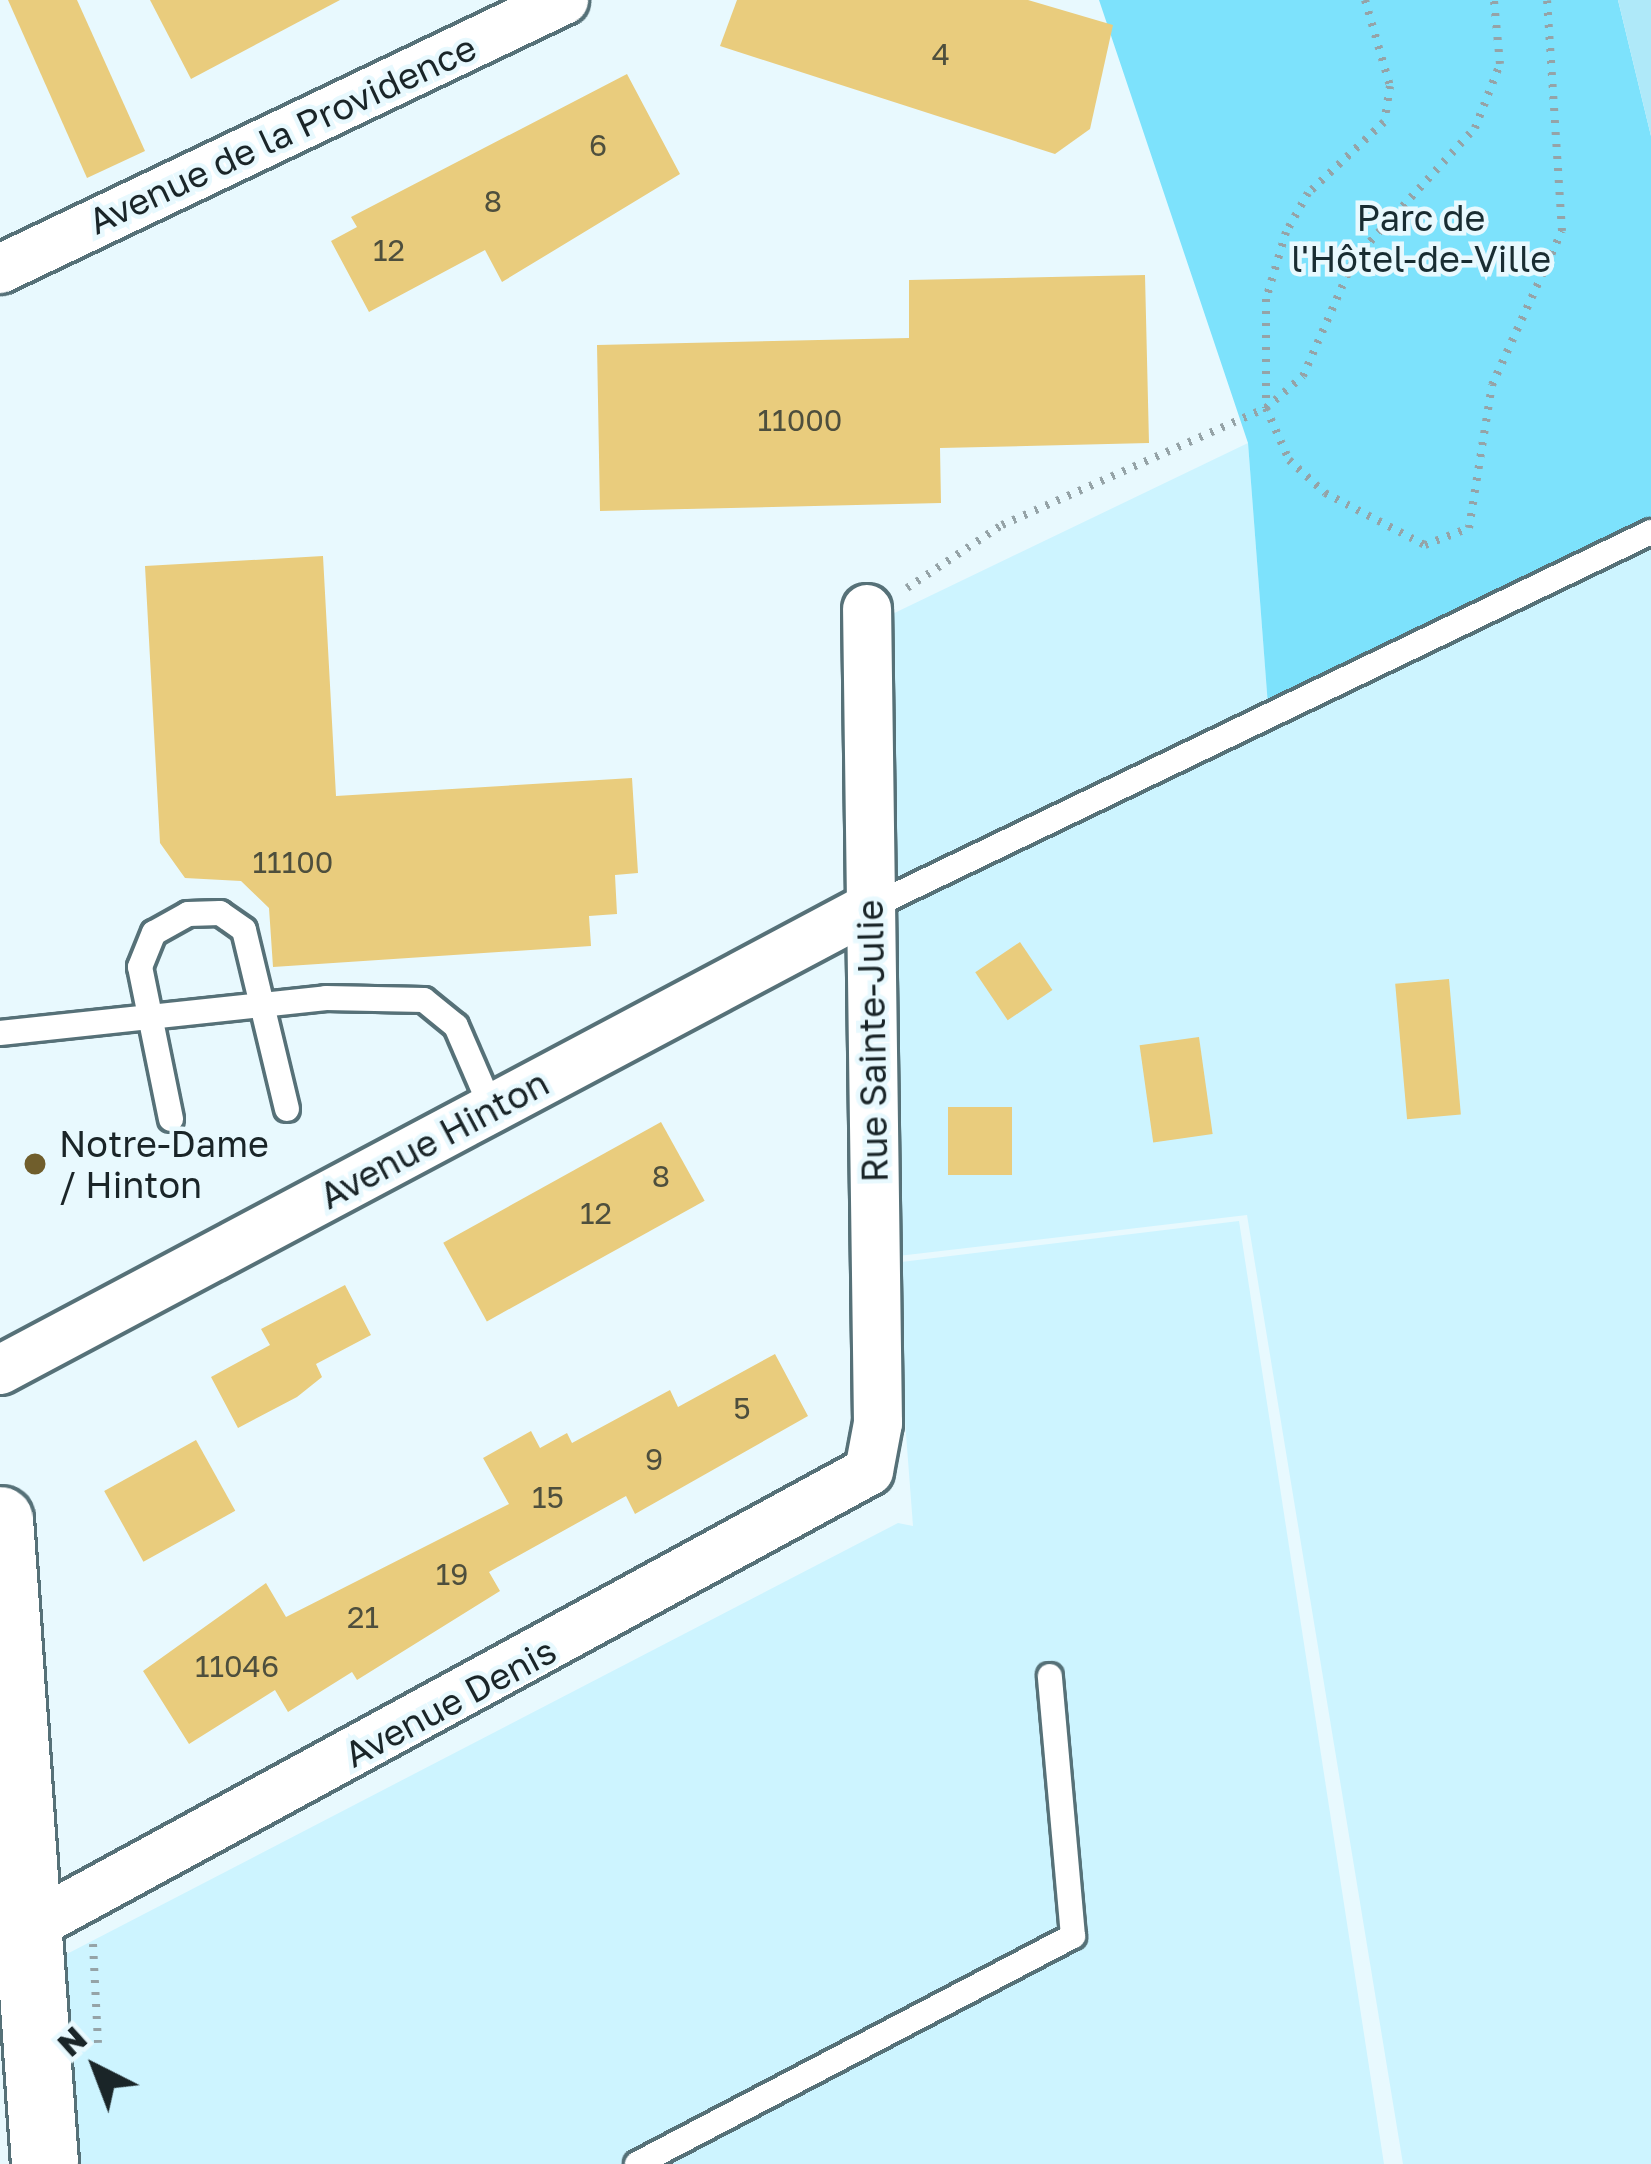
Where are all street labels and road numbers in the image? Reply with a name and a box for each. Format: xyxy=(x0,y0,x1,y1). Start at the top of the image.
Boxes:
street label: Avenue de la Providence xyxy=(81,25,483,243)
street label: Rue Sainte-Julie xyxy=(848,899,896,1183)
street label: Avenue Hinton xyxy=(312,1061,556,1217)
street label: Avenue Denis xyxy=(337,1628,563,1776)

